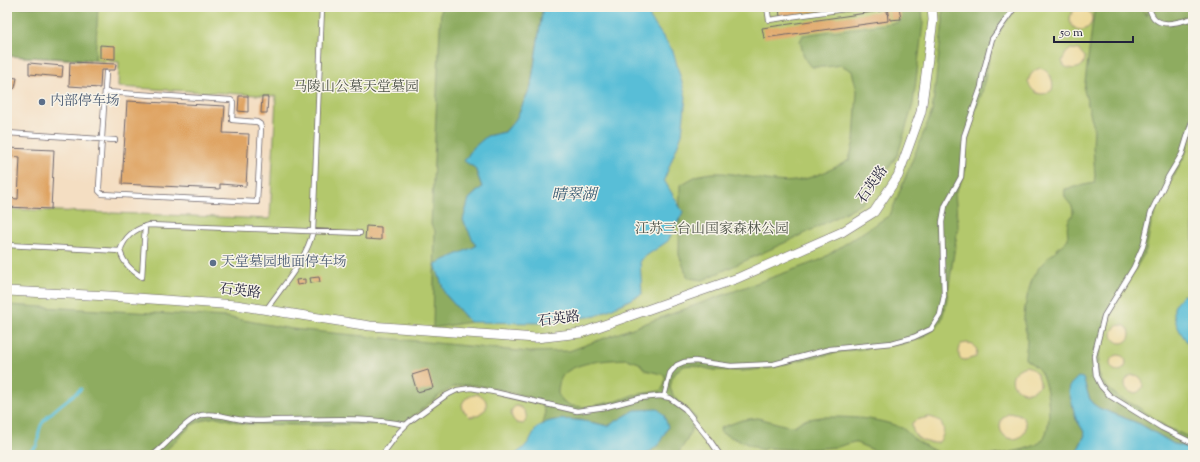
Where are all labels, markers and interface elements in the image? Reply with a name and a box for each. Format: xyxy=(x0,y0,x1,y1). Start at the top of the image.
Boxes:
scale bar xyxy=(1054,18,1133,44)
text: 50 m xyxy=(1059,24,1083,42)
park label: 马陵山公墓天堂墓园 xyxy=(293,78,419,98)
place label: 内部停车场 xyxy=(50,92,120,112)
marker: 内部停车场 xyxy=(37,97,47,107)
street label: 石英路 xyxy=(853,162,893,208)
water label: 晴翠湖 xyxy=(551,185,599,206)
park label: 江苏三台山国家森林公园 xyxy=(635,220,789,240)
place label: 天堂墓园地面停车场 xyxy=(221,253,347,273)
marker: 天堂墓园地面停车场 xyxy=(208,258,218,268)
street label: 石英路 xyxy=(218,280,262,304)
street label: 石英路 xyxy=(537,308,581,332)

